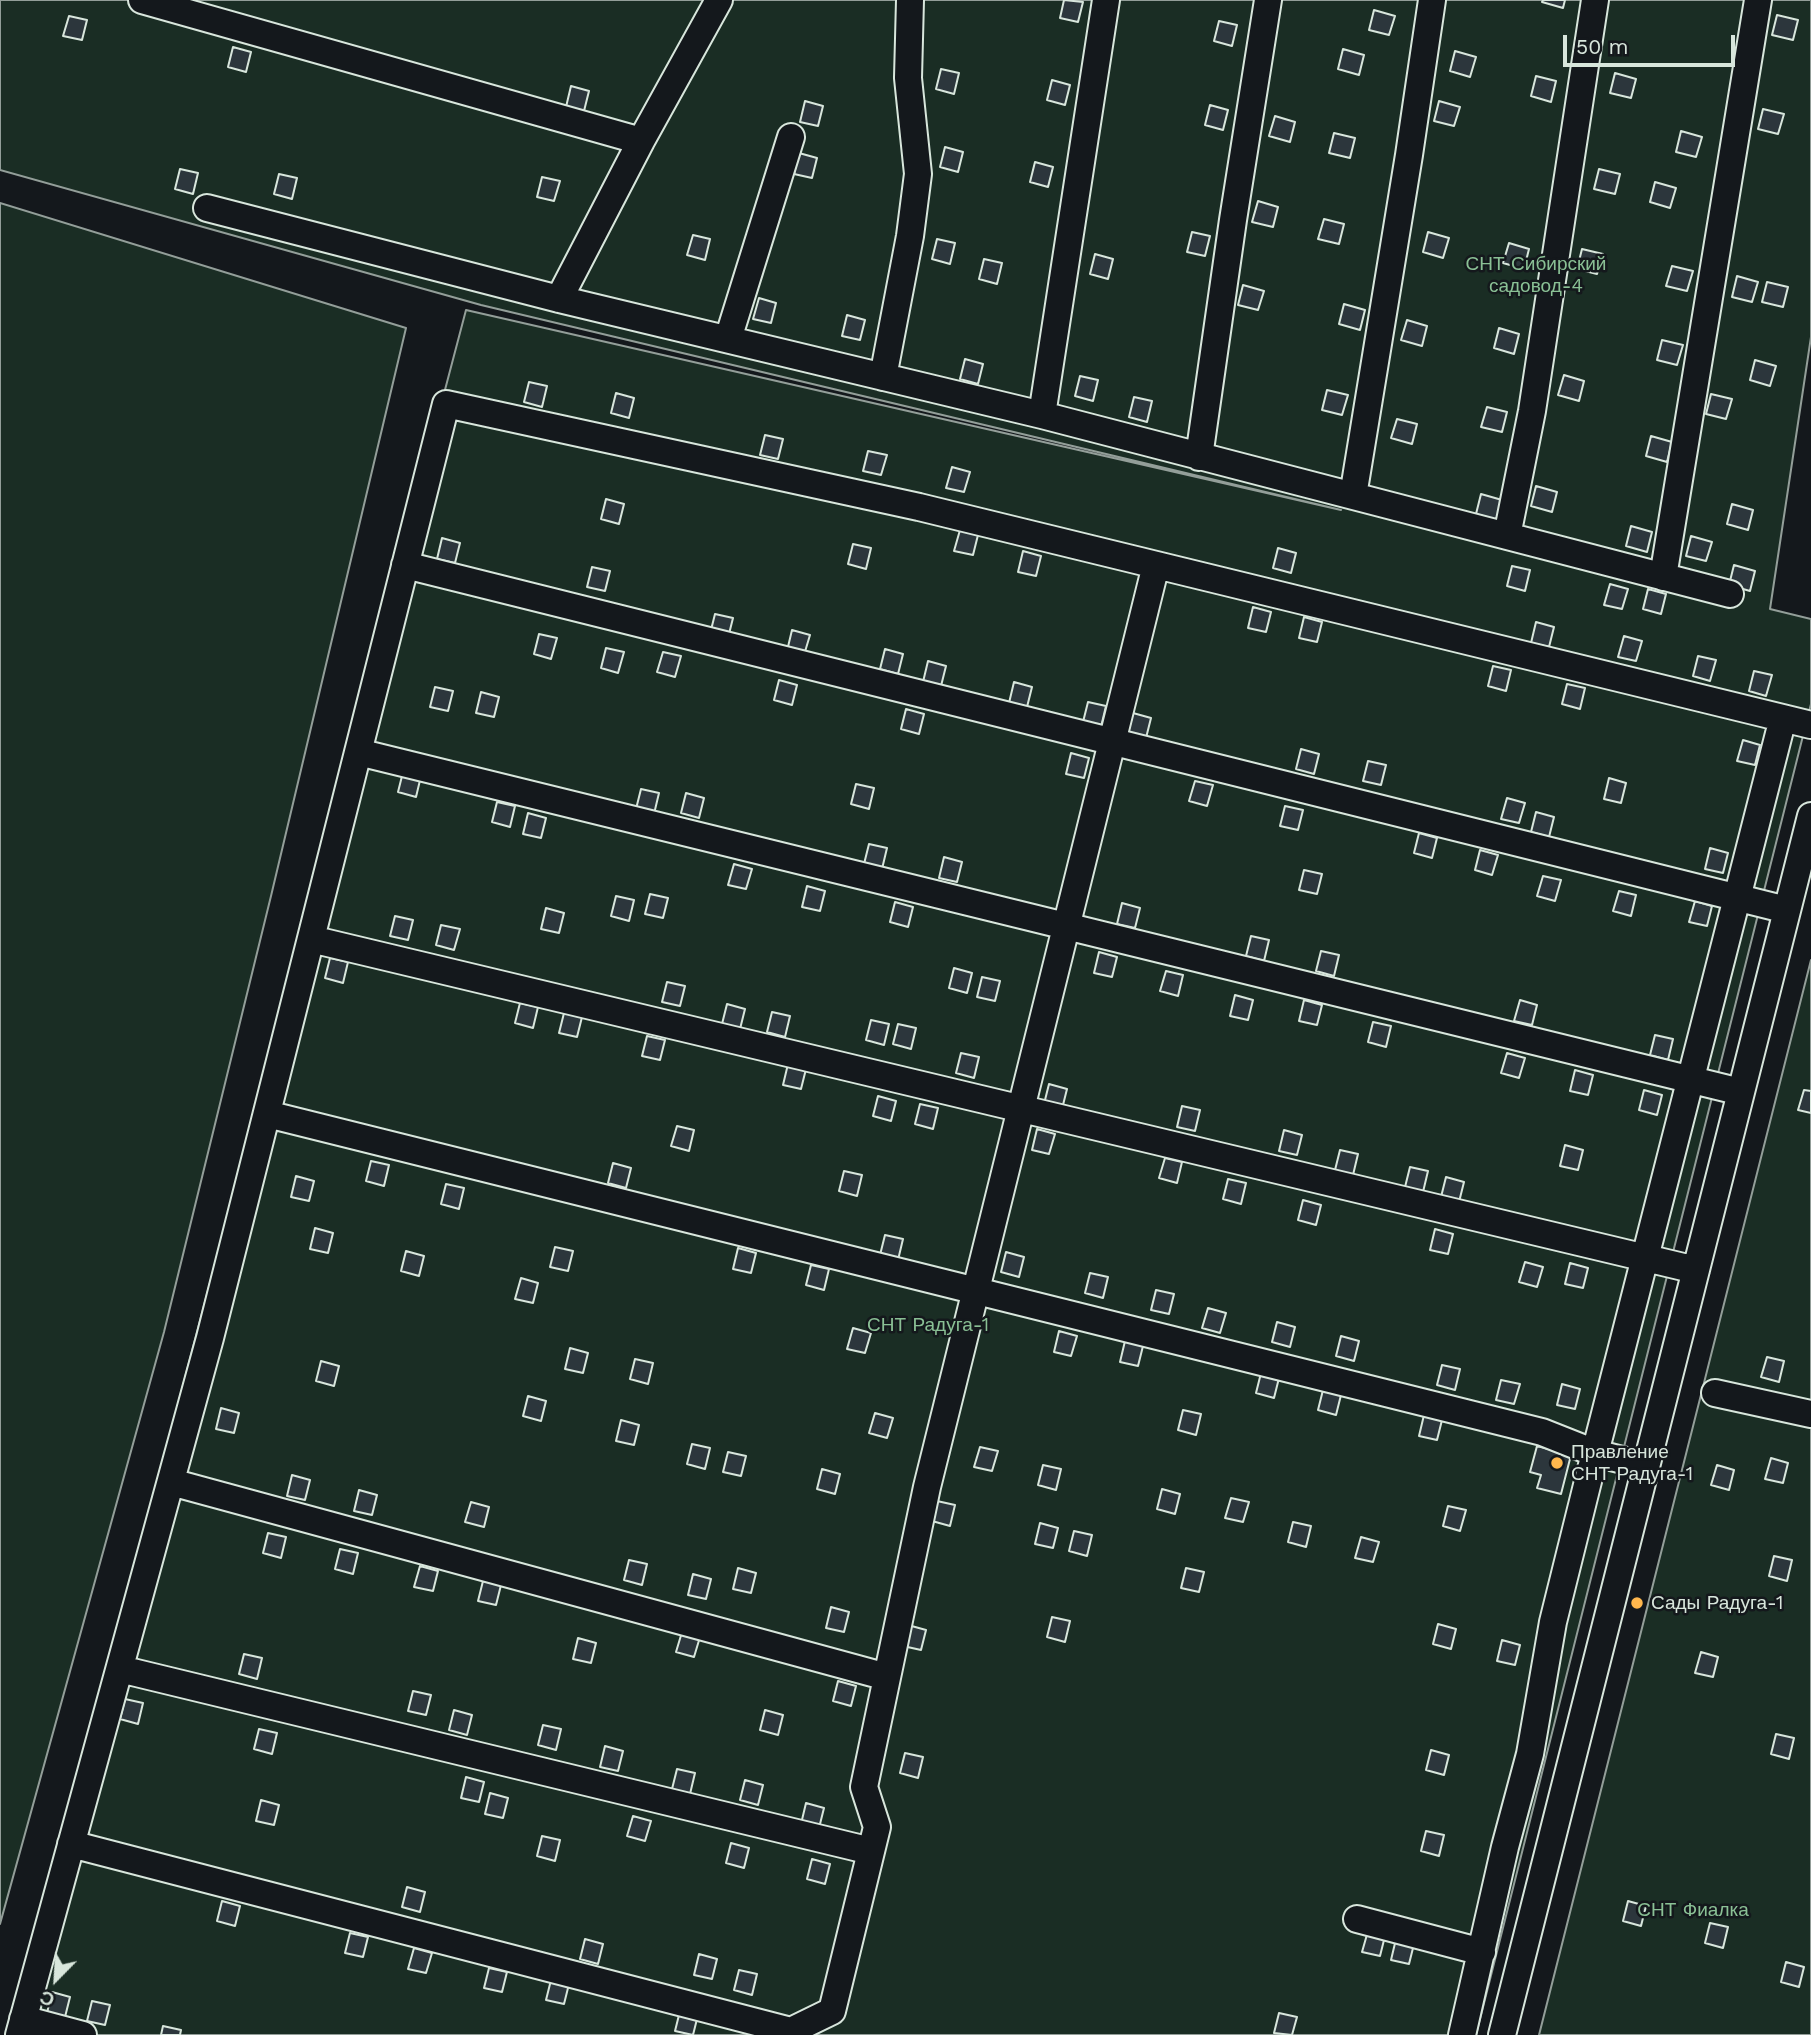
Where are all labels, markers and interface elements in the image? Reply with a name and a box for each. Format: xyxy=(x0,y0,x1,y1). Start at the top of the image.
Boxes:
scale bar xyxy=(1566,21,1738,65)
text: 50 m xyxy=(1576,34,1628,59)
park label: СНТ Сибирский садовод-4 xyxy=(1466,253,1606,297)
park label: СНТ Радуга-1 xyxy=(867,1314,989,1336)
place label: Правление СНТ Радуга-1 xyxy=(1571,1441,1693,1485)
marker: Правление СНТ Радуга-1 xyxy=(1549,1455,1565,1471)
place label: Сады Радуга-1 xyxy=(1651,1592,1783,1614)
marker: Сады Радуга-1 xyxy=(1629,1595,1645,1611)
park label: СНТ Фиалка xyxy=(1637,1899,1749,1921)
north arrow xyxy=(21,1944,91,2014)
text: С xyxy=(36,1985,58,2012)

